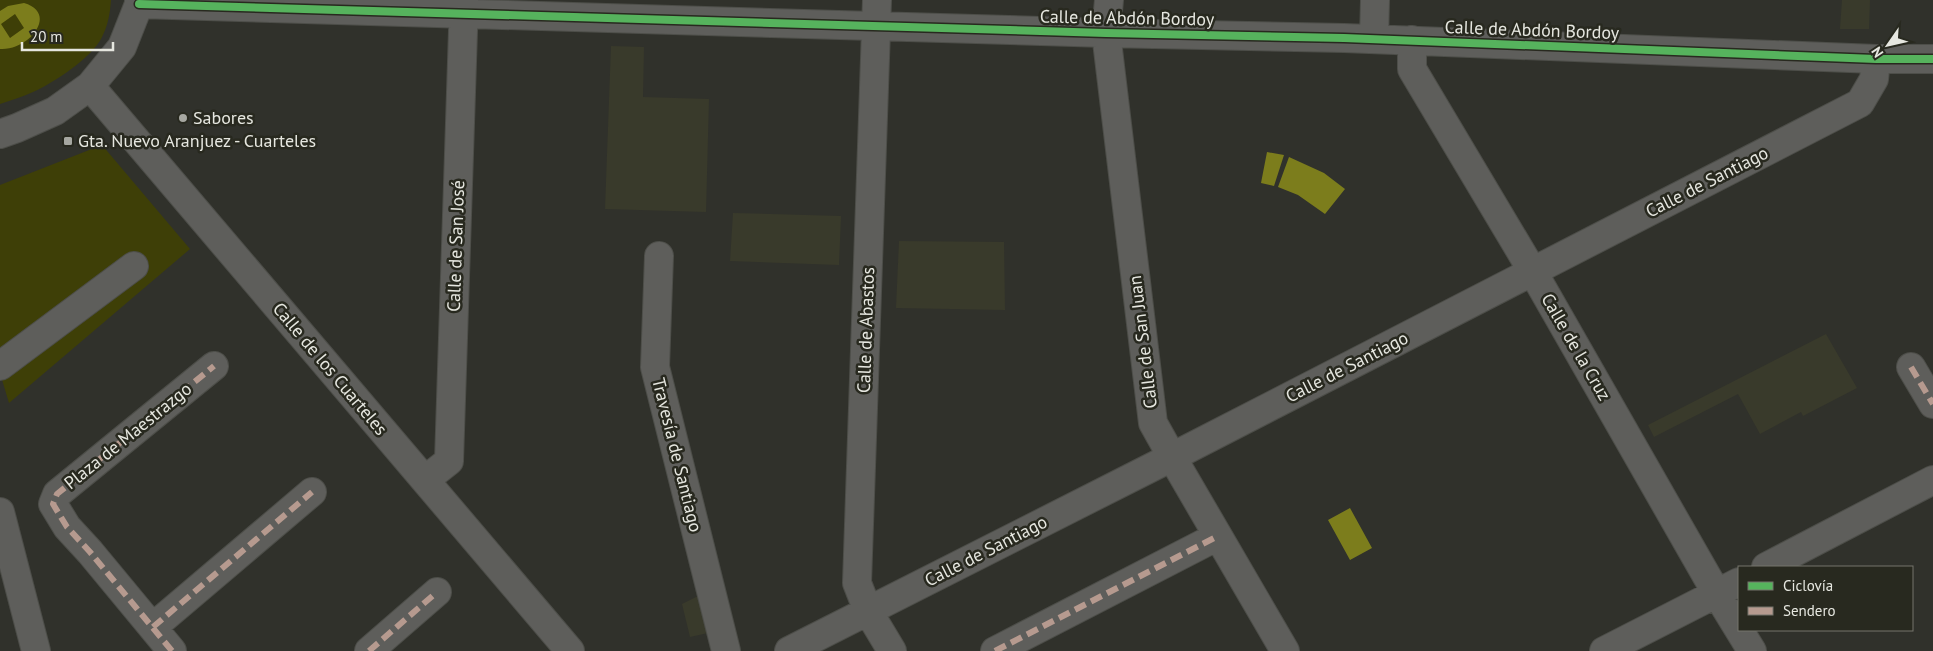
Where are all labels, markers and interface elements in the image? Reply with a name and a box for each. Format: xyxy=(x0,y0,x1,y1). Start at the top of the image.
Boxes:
street label: Calle de Abdón Bordoy xyxy=(1040,4,1215,31)
street label: Calle de Abdón Bordoy xyxy=(1444,15,1620,44)
scale bar xyxy=(22,20,114,52)
north arrow xyxy=(1863,20,1913,70)
text: 20 m xyxy=(30,27,63,46)
text: N xyxy=(1867,43,1887,61)
place label: Sabores xyxy=(193,106,254,129)
marker: Sabores xyxy=(177,112,189,124)
place label: Gta. Nuevo Aranjuez - Cuarteles xyxy=(78,129,316,152)
marker: Gta. Nuevo Aranjuez - Cuarteles xyxy=(62,135,74,147)
street label: Calle de Santiago xyxy=(1642,141,1772,222)
street label: Calle de San José xyxy=(442,180,469,312)
street label: Calle de Abastos xyxy=(852,266,879,394)
street label: Calle de San Juan xyxy=(1123,274,1162,410)
street label: Calle de la Cruz xyxy=(1537,289,1616,404)
street label: Calle de los Cuarteles xyxy=(268,297,393,440)
street label: Calle de Santiago xyxy=(1282,326,1412,407)
street label: Travesía de Santiago xyxy=(647,375,708,534)
street label: Plaza de Maestrazgo xyxy=(59,377,196,494)
street label: Calle de Santiago xyxy=(921,510,1051,591)
legend xyxy=(1738,566,1913,631)
text: Ciclovía xyxy=(1783,576,1833,595)
text: Sendero xyxy=(1783,601,1836,620)

